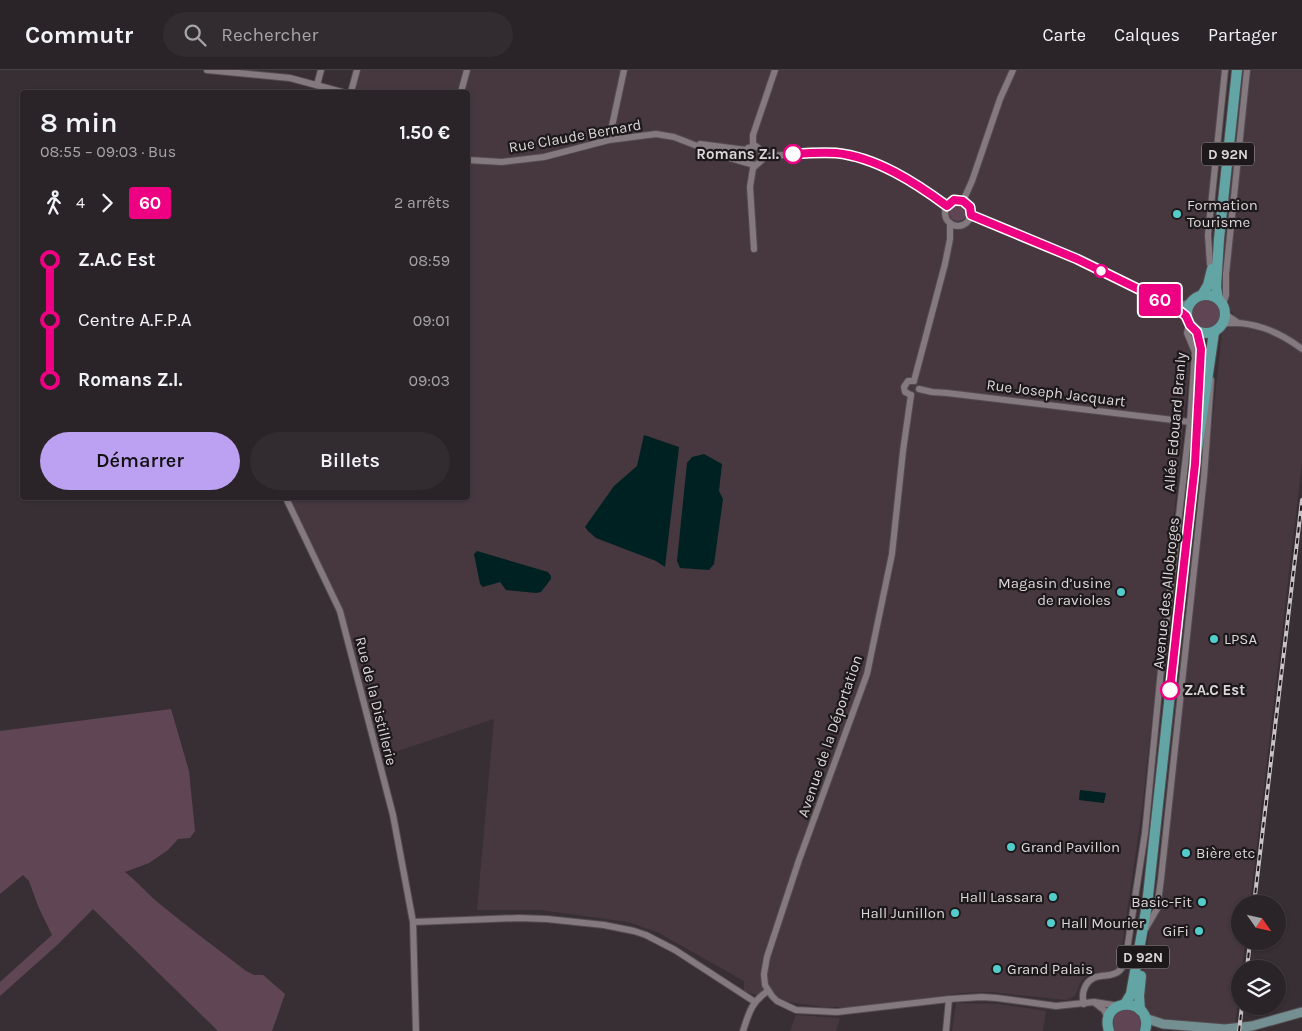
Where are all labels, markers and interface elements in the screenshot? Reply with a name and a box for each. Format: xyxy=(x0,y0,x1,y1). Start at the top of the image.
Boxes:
search box xyxy=(163,12,513,57)
text: Commutr xyxy=(25,21,133,49)
icon: search xyxy=(181,21,209,49)
text: Rechercher xyxy=(221,24,318,46)
text: Carte xyxy=(1042,24,1086,46)
text: Calques xyxy=(1114,24,1180,46)
text: Partager xyxy=(1208,24,1277,46)
text: 8 min xyxy=(40,106,118,139)
street label: Rue Claude Bernard xyxy=(507,115,643,157)
text: 1.50 € xyxy=(399,122,450,144)
text: 08:55 – 09:03 · Bus xyxy=(40,142,176,161)
road number: D 92N xyxy=(1202,142,1254,166)
marker: Romans Z.I. xyxy=(783,144,803,164)
place label: Romans Z.I. xyxy=(696,145,779,163)
icon: walk xyxy=(40,189,68,217)
icon: forward xyxy=(93,189,121,217)
text: 60 xyxy=(139,192,161,214)
text: 4 xyxy=(76,193,85,212)
text: 2 arrêts xyxy=(394,193,450,212)
place label: Formation Tourisme xyxy=(1187,196,1258,231)
marker: Formation Tourisme xyxy=(1171,208,1183,220)
text: Z.A.C Est xyxy=(78,249,156,271)
text: 08:59 xyxy=(409,251,450,270)
unlabelled marker xyxy=(1094,264,1108,278)
line badge: 60 xyxy=(1138,284,1182,316)
text: 60 xyxy=(1149,289,1171,311)
text: Centre A.F.P.A xyxy=(78,309,192,331)
text: 09:01 xyxy=(413,311,450,330)
street label: Allée Edouard Branly xyxy=(1160,351,1190,492)
text: Romans Z.I. xyxy=(78,369,183,391)
text: 09:03 xyxy=(409,371,450,390)
street label: Rue Joseph Jacquart xyxy=(985,376,1127,411)
button: Démarrer xyxy=(40,432,240,490)
button: Billets xyxy=(250,432,450,490)
street label: Avenue des Allobroges xyxy=(1149,516,1183,670)
place label: Magasin d’usine de ravioles xyxy=(998,574,1111,609)
marker: Magasin d’usine de ravioles xyxy=(1115,586,1127,598)
place label: LPSA xyxy=(1224,630,1257,648)
marker: LPSA xyxy=(1208,633,1220,645)
street label: Rue de la Distillerie xyxy=(351,635,401,767)
street label: Avenue de la Déportation xyxy=(794,653,866,819)
marker: Z.A.C Est xyxy=(1160,680,1180,700)
place label: Z.A.C Est xyxy=(1184,681,1245,699)
place label: Grand Pavillon xyxy=(1021,838,1120,856)
marker: Grand Pavillon xyxy=(1005,841,1017,853)
place label: Bière etc xyxy=(1196,844,1255,862)
marker: Bière etc xyxy=(1180,847,1192,859)
place label: Hall Lassara xyxy=(960,888,1043,906)
marker: Hall Lassara xyxy=(1047,891,1059,903)
place label: Basic-Fit xyxy=(1131,893,1192,911)
north arrow xyxy=(1231,895,1286,950)
map controls xyxy=(1231,895,1286,1015)
marker: Basic-Fit xyxy=(1196,896,1208,908)
place label: Hall Junillon xyxy=(860,904,945,922)
marker: Hall Junillon xyxy=(949,907,961,919)
place label: Hall Mourier xyxy=(1061,914,1145,932)
marker: Hall Mourier xyxy=(1045,917,1057,929)
place label: GiFi xyxy=(1163,922,1189,940)
marker: GiFi xyxy=(1193,925,1205,937)
road number: D 92N xyxy=(1117,946,1169,969)
place label: Grand Palais xyxy=(1007,960,1093,978)
button: layers xyxy=(1231,960,1286,1015)
marker: Grand Palais xyxy=(991,963,1003,975)

